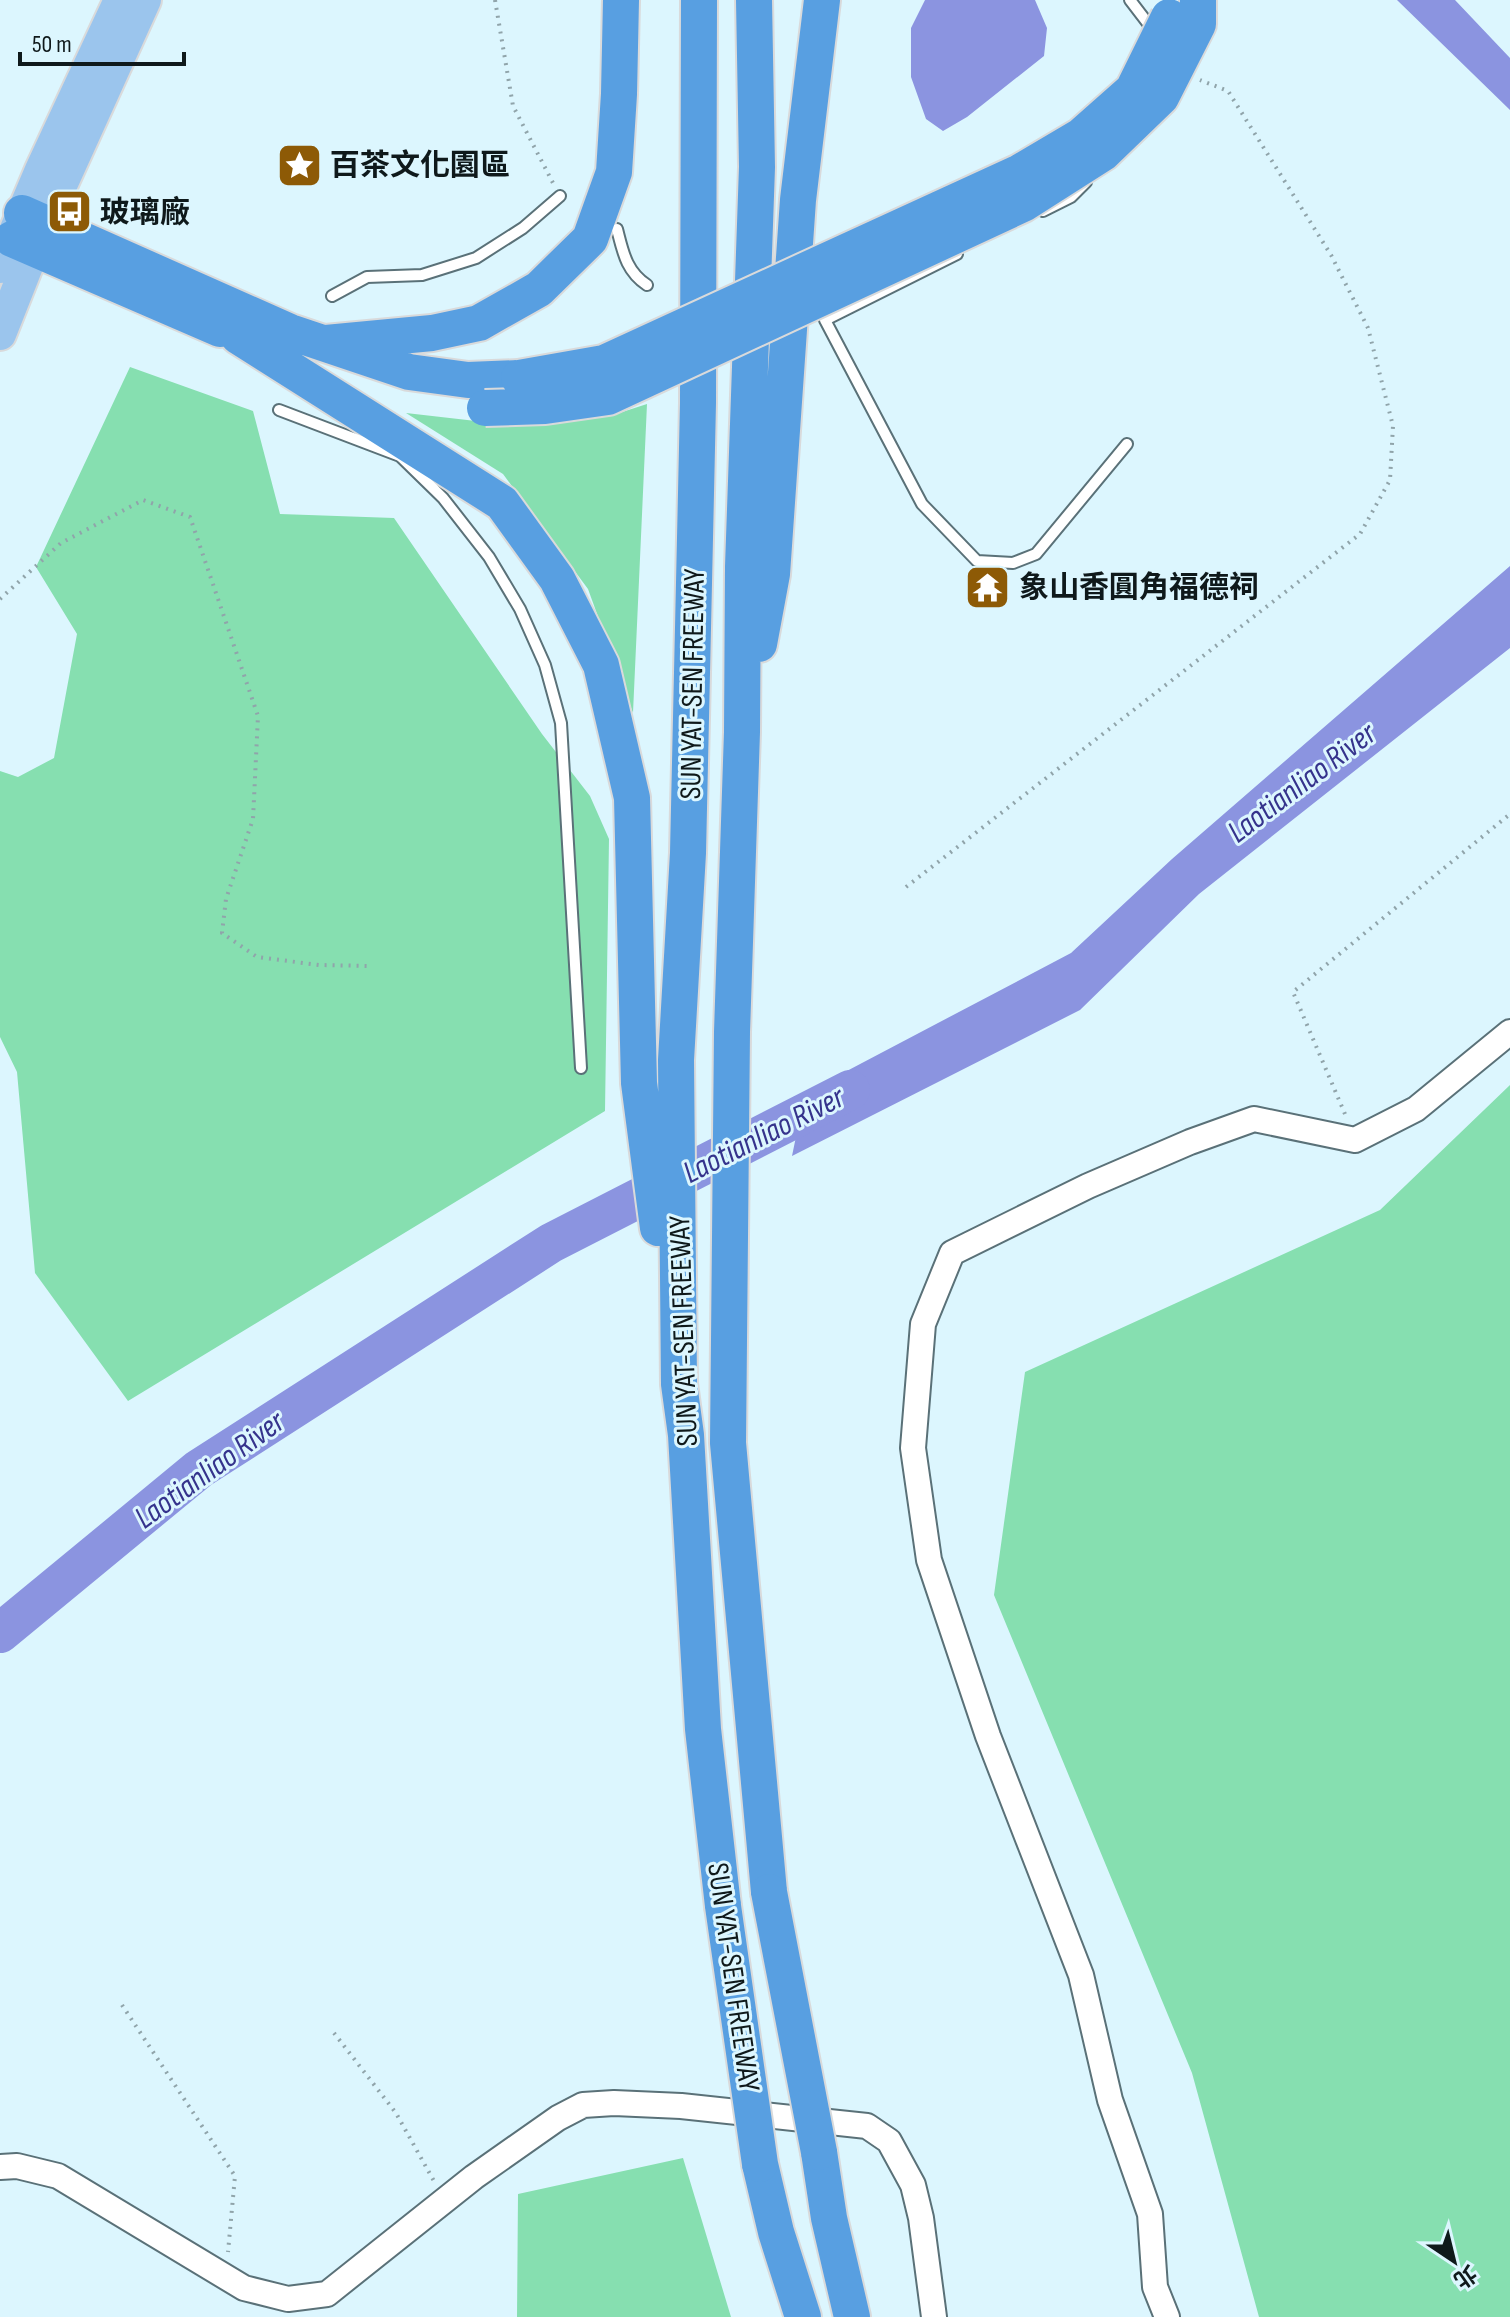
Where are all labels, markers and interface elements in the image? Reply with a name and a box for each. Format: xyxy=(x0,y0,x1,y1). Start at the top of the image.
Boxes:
scale bar xyxy=(20,16,184,66)
text: 50 m xyxy=(32,30,72,59)
place icon: 百茶文化園區 xyxy=(275,141,323,189)
place label: 百茶文化園區 xyxy=(330,148,510,184)
bus stop icon: 玻璃廠 xyxy=(45,188,93,236)
place label: 玻璃廠 xyxy=(100,195,190,231)
temple icon: 象山香圓角福德祠 xyxy=(964,563,1012,611)
street label: SUN YAT-SEN FREEWAY xyxy=(673,568,713,800)
place label: 象山香圓角福德祠 xyxy=(1019,570,1259,606)
water label: Laotianliao River xyxy=(1220,714,1385,852)
water label: Laotianliao River xyxy=(677,1078,852,1193)
street label: SUN YAT-SEN FREEWAY xyxy=(662,1215,706,1447)
water label: Laotianliao River xyxy=(127,1402,293,1538)
street label: SUN YAT-SEN FREEWAY xyxy=(699,1860,767,2094)
north arrow xyxy=(1414,2221,1494,2301)
text: 北 xyxy=(1448,2259,1481,2294)

